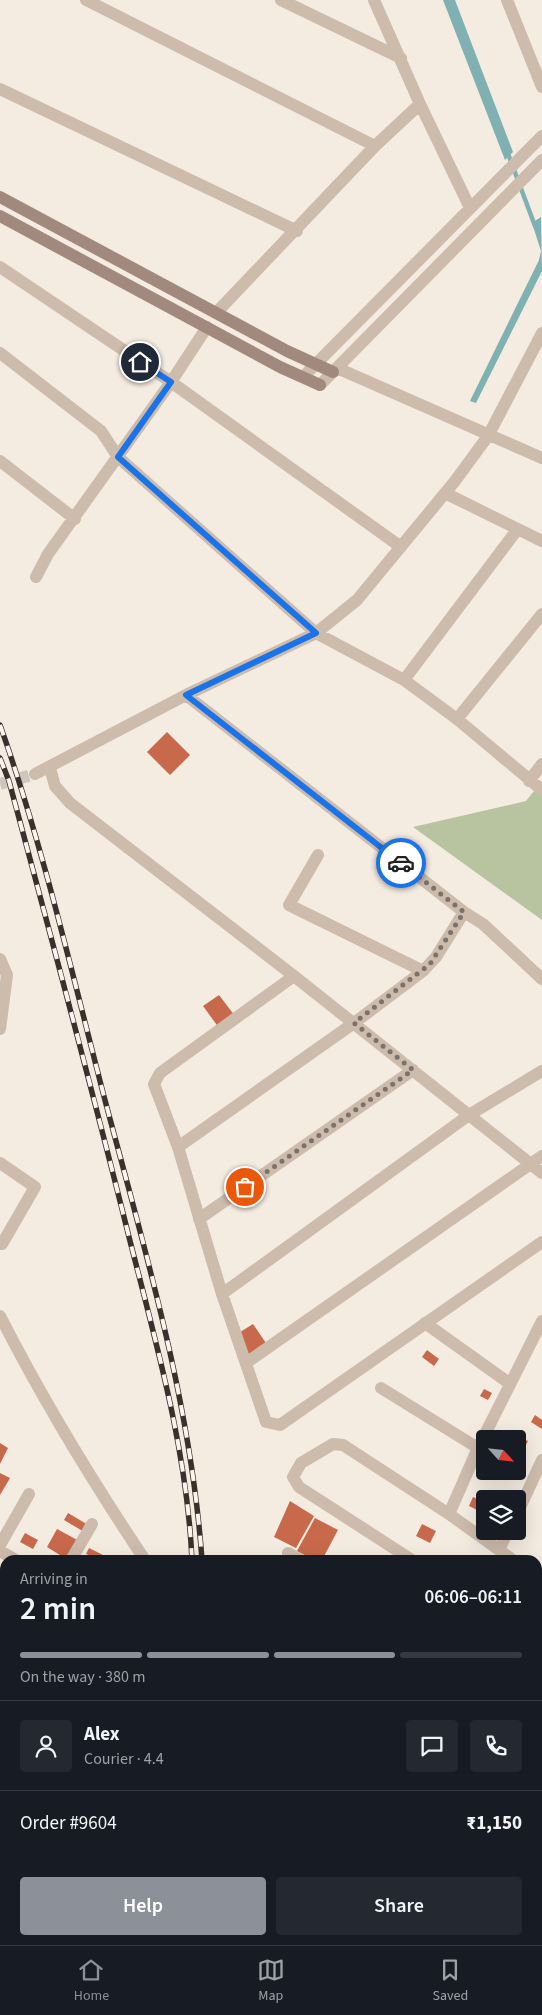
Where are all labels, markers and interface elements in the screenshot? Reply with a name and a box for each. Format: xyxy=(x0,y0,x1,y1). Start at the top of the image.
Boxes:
pin xyxy=(119,341,161,383)
icon: home xyxy=(126,348,154,376)
courier xyxy=(376,838,426,888)
icon: car xyxy=(387,849,415,877)
pin xyxy=(224,1166,266,1208)
icon: bag xyxy=(231,1173,259,1201)
north arrow xyxy=(476,1430,526,1480)
map controls xyxy=(476,1430,526,1540)
button: layers xyxy=(476,1490,526,1540)
text: Arriving in xyxy=(20,1568,88,1590)
text: 06:06–06:11 xyxy=(424,1584,522,1611)
text: 2 min xyxy=(20,1586,96,1632)
text: On the way · 380 m xyxy=(20,1666,145,1688)
button: person xyxy=(20,1720,72,1772)
button: chat xyxy=(406,1720,458,1772)
button: phone xyxy=(470,1720,522,1772)
text: Alex xyxy=(84,1721,120,1748)
text: Courier · 4.4 xyxy=(84,1748,164,1770)
text: Order #9604 xyxy=(20,1810,117,1837)
text: ₹1,150 xyxy=(466,1810,522,1837)
button: Help xyxy=(20,1877,266,1935)
button: Share xyxy=(276,1877,522,1935)
tab: Home xyxy=(74,1956,109,2006)
tab: Map xyxy=(257,1956,285,2006)
tab: Saved xyxy=(432,1956,468,2006)

